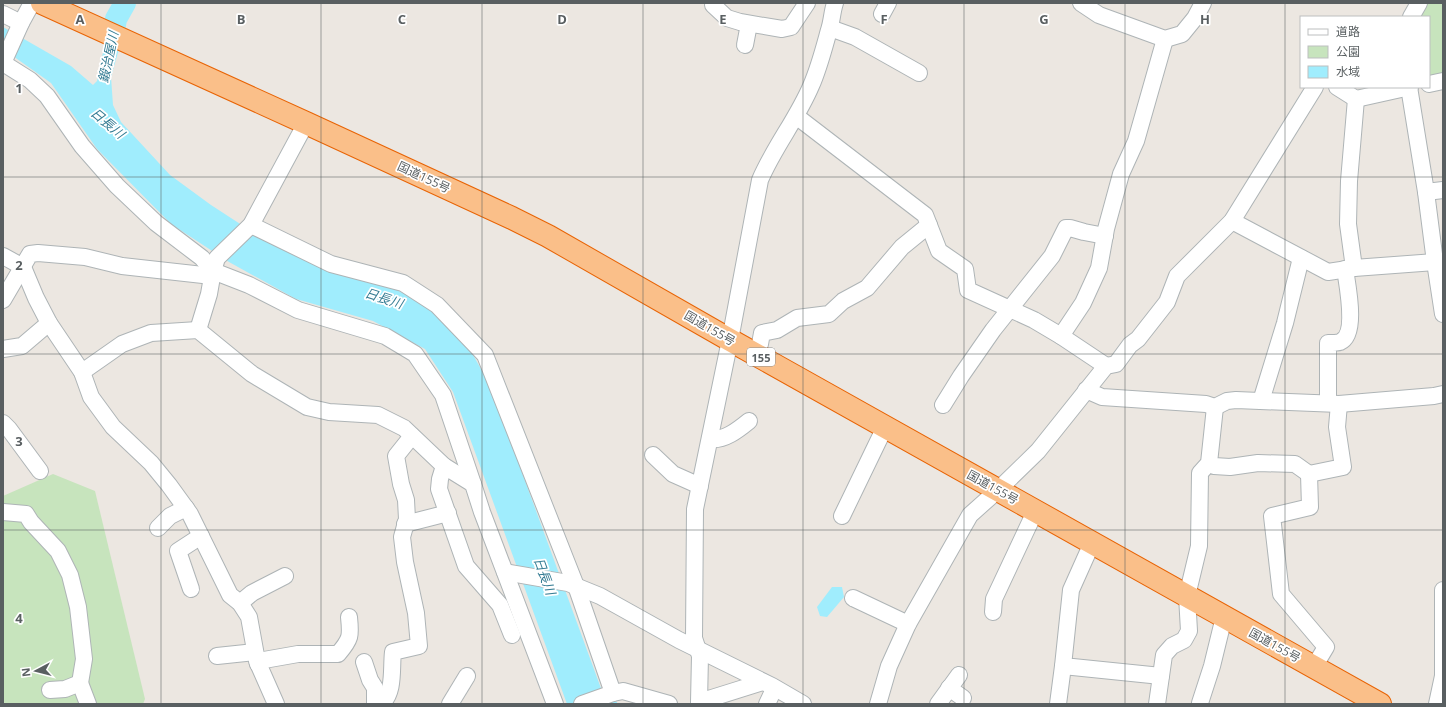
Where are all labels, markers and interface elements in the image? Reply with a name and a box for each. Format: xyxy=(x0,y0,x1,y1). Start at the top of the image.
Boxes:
text: A xyxy=(76,10,85,28)
text: B xyxy=(237,10,246,28)
text: C xyxy=(398,10,406,28)
text: D xyxy=(557,10,567,28)
text: E xyxy=(719,10,727,28)
text: F xyxy=(880,10,888,28)
text: G xyxy=(1039,10,1049,28)
text: H xyxy=(1200,10,1210,28)
legend xyxy=(1300,16,1430,88)
text: 道路 xyxy=(1336,23,1360,40)
water label: 鍛治屋川 xyxy=(94,28,123,84)
text: 公園 xyxy=(1336,43,1360,60)
text: 水域 xyxy=(1336,63,1360,80)
text: 1 xyxy=(15,79,23,97)
water label: 日長川 xyxy=(87,104,130,144)
street label: 国道155号 xyxy=(395,157,453,197)
text: 2 xyxy=(15,256,23,274)
water label: 日長川 xyxy=(363,283,407,313)
street label: 国道155号 xyxy=(681,306,739,350)
road number: 155 xyxy=(747,348,775,366)
text: 3 xyxy=(15,432,23,450)
street label: 国道155号 xyxy=(964,466,1022,508)
water label: 日長川 xyxy=(530,555,561,599)
text: 4 xyxy=(15,609,23,627)
street label: 国道155号 xyxy=(1246,624,1304,666)
north arrow xyxy=(16,651,56,691)
text: N xyxy=(18,667,34,678)

